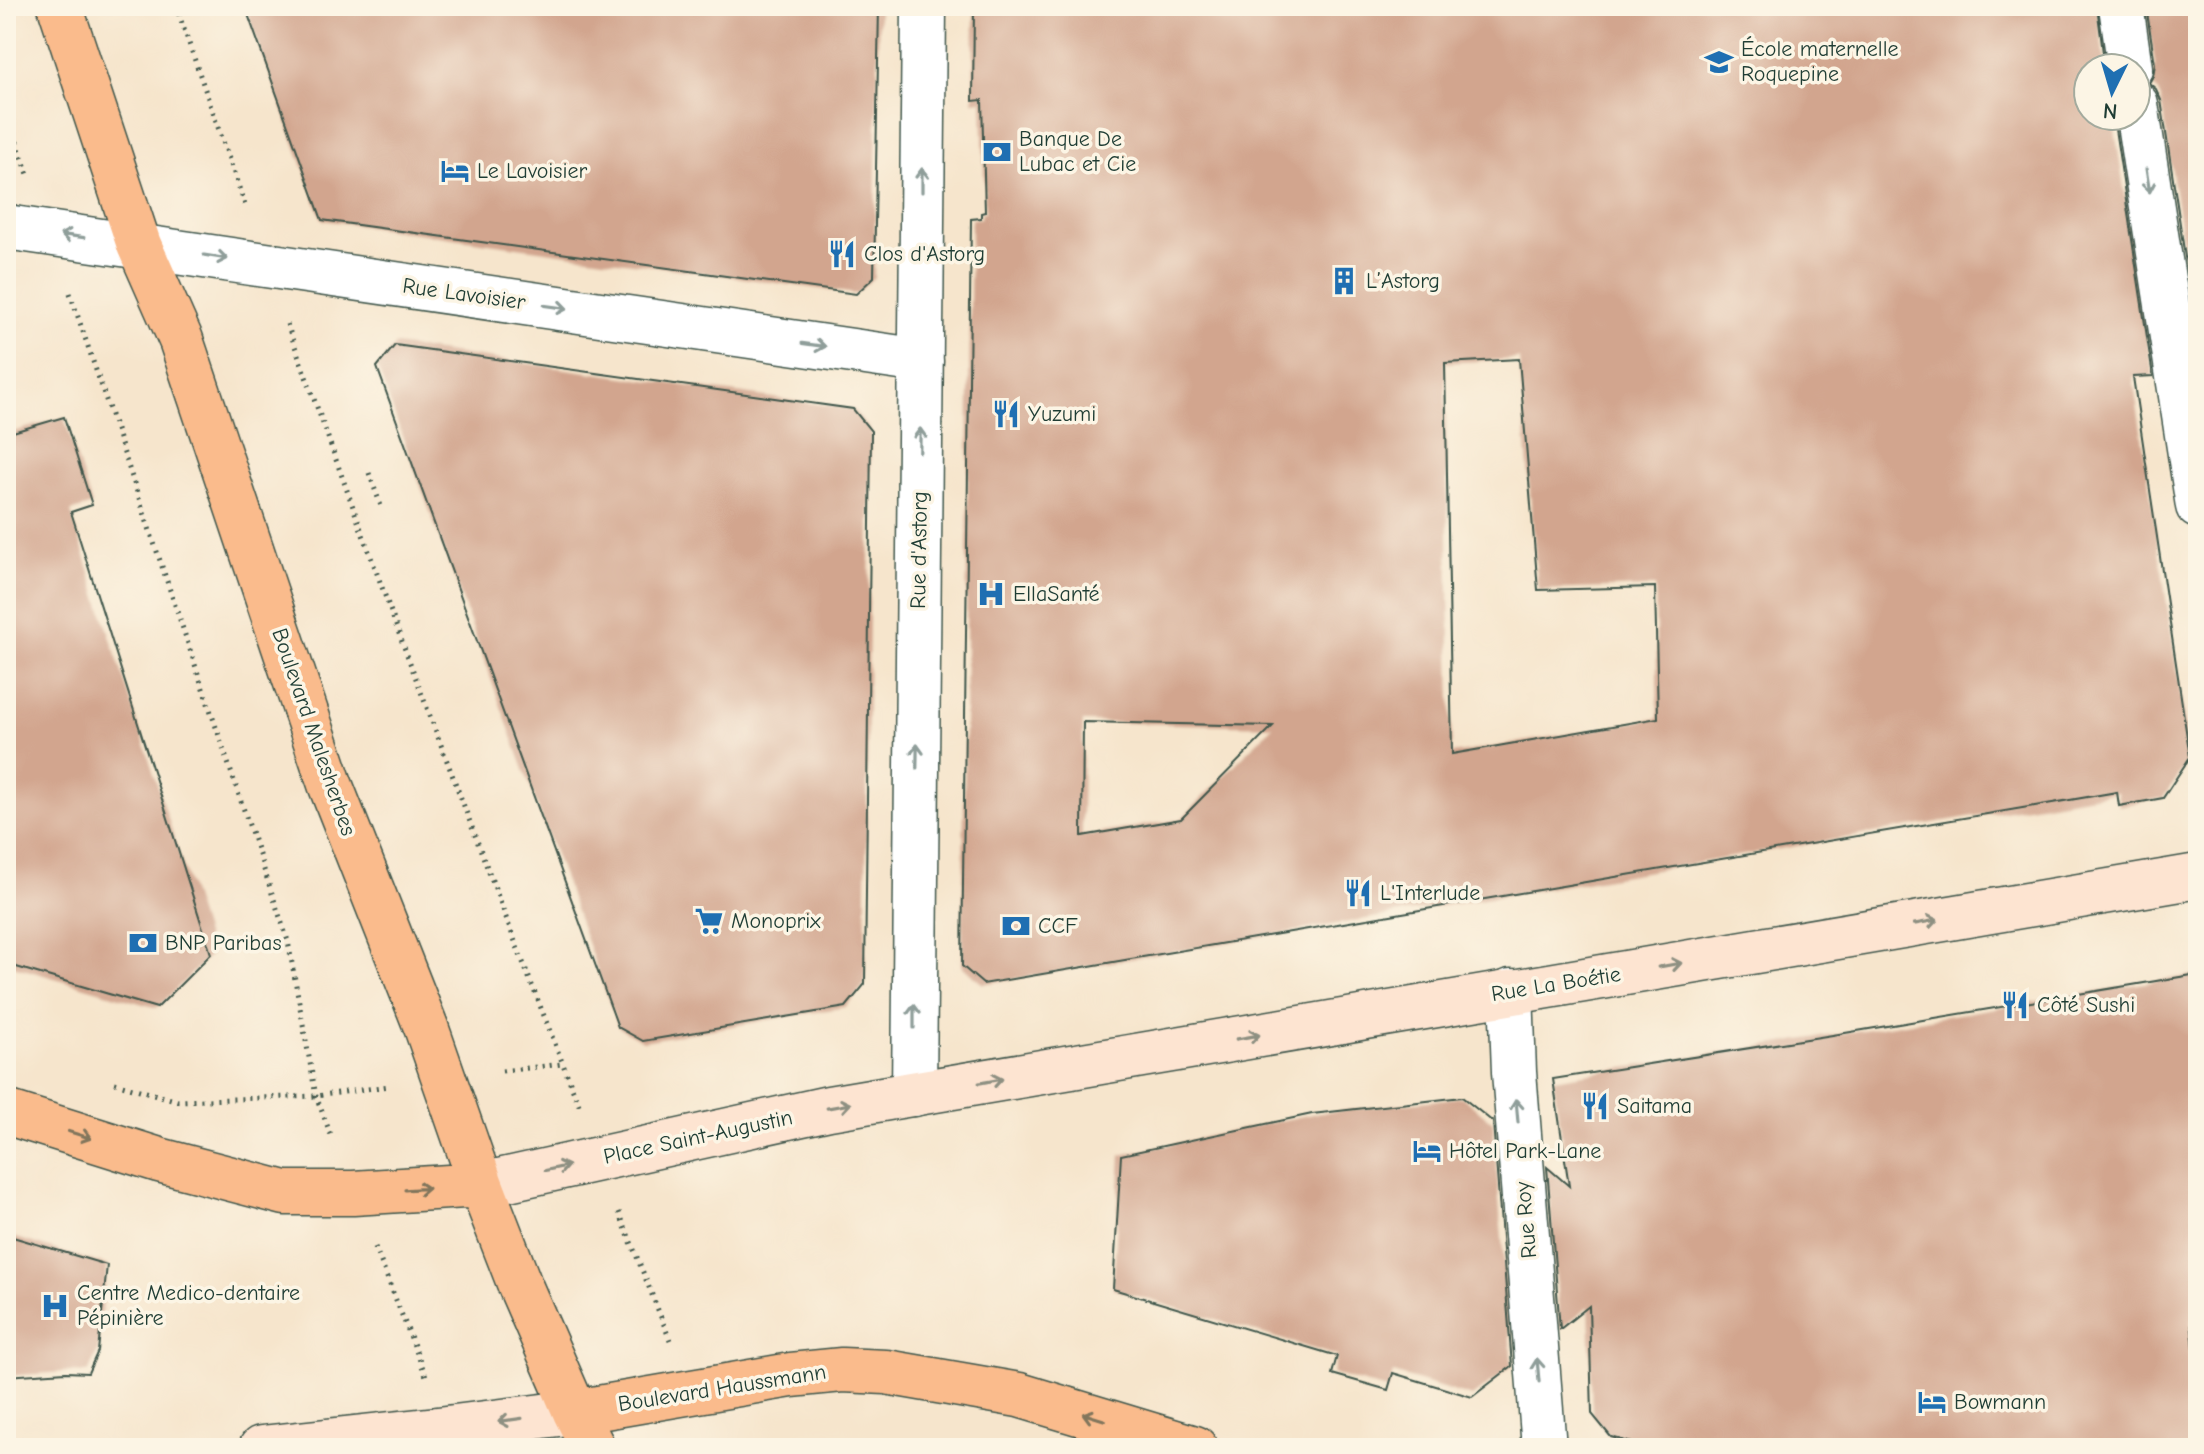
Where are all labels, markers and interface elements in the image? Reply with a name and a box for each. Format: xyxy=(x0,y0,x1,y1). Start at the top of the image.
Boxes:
place label: École maternelle Roquepine xyxy=(1741,36,1899,87)
school or university icon: École maternelle Roquepine xyxy=(1704,47,1734,77)
north arrow xyxy=(2072,52,2152,132)
text: N xyxy=(2102,97,2119,125)
place label: Banque De Lubac et Cie xyxy=(1019,126,1136,177)
bank icon: Banque De Lubac et Cie xyxy=(982,137,1012,167)
hotel icon: Le Lavoisier xyxy=(440,156,470,186)
place label: Le Lavoisier xyxy=(477,158,588,184)
one-way arrow xyxy=(915,167,930,194)
one-way arrow xyxy=(2141,168,2156,193)
one-way arrow xyxy=(60,228,86,243)
restaurant icon: Clos d'Astorg xyxy=(827,239,857,269)
place label: Clos d'Astorg xyxy=(864,241,985,267)
one-way arrow xyxy=(203,250,228,265)
building icon: L’Astorg xyxy=(1329,266,1359,296)
place label: L’Astorg xyxy=(1366,268,1440,294)
street label: Rue Lavoisier xyxy=(401,272,527,316)
one-way arrow xyxy=(543,300,568,315)
one-way arrow xyxy=(800,338,826,353)
restaurant icon: Yuzumi xyxy=(991,399,1021,429)
place label: Yuzumi xyxy=(1028,401,1096,427)
one-way arrow xyxy=(912,427,928,454)
street label: Rue d'Astorg xyxy=(905,491,933,609)
hospital icon: EllaSanté xyxy=(976,579,1006,609)
place label: EllaSanté xyxy=(1013,581,1100,607)
street label: Boulevard Malesherbes xyxy=(266,625,362,839)
one-way arrow xyxy=(909,743,925,770)
restaurant icon: L'Interlude xyxy=(1343,878,1373,908)
place label: L'Interlude xyxy=(1380,880,1480,906)
supermarket icon: Monoprix xyxy=(694,906,724,936)
place label: Monoprix xyxy=(731,908,821,934)
bank icon: CCF xyxy=(1001,911,1031,941)
place label: CCF xyxy=(1038,913,1078,939)
one-way arrow xyxy=(1913,913,1938,928)
bank icon: BNP Paribas xyxy=(128,928,158,958)
place label: BNP Paribas xyxy=(165,930,282,956)
one-way arrow xyxy=(1656,957,1682,972)
street label: Rue La Boétie xyxy=(1489,961,1623,1007)
restaurant icon: Côté Sushi xyxy=(2000,990,2030,1020)
place label: Côté Sushi xyxy=(2037,992,2135,1018)
one-way arrow xyxy=(906,1003,922,1030)
one-way arrow xyxy=(1234,1029,1260,1044)
one-way arrow xyxy=(978,1072,1003,1087)
restaurant icon: Saitama xyxy=(1580,1091,1610,1121)
place label: Saitama xyxy=(1617,1093,1692,1119)
one-way arrow xyxy=(826,1098,851,1113)
one-way arrow xyxy=(1509,1098,1524,1125)
street label: Place Saint-Augustin xyxy=(601,1104,795,1170)
one-way arrow xyxy=(67,1128,93,1143)
hotel icon: Hôtel Park-Lane xyxy=(1412,1136,1442,1166)
place label: Hôtel Park-Lane xyxy=(1449,1138,1601,1164)
one-way arrow xyxy=(544,1160,570,1175)
street label: Rue Roy xyxy=(1510,1180,1542,1259)
one-way arrow xyxy=(403,1181,430,1196)
place label: Centre Medico-dentaire Pépinière xyxy=(77,1280,300,1331)
hospital icon: Centre Medico-dentaire Pépinière xyxy=(40,1291,70,1321)
one-way arrow xyxy=(1530,1357,1545,1384)
street label: Boulevard Haussmann xyxy=(616,1359,828,1417)
hotel icon: Bowmann xyxy=(1917,1387,1947,1417)
place label: Bowmann xyxy=(1954,1389,2046,1415)
one-way arrow xyxy=(1082,1409,1107,1423)
one-way arrow xyxy=(498,1413,524,1428)

